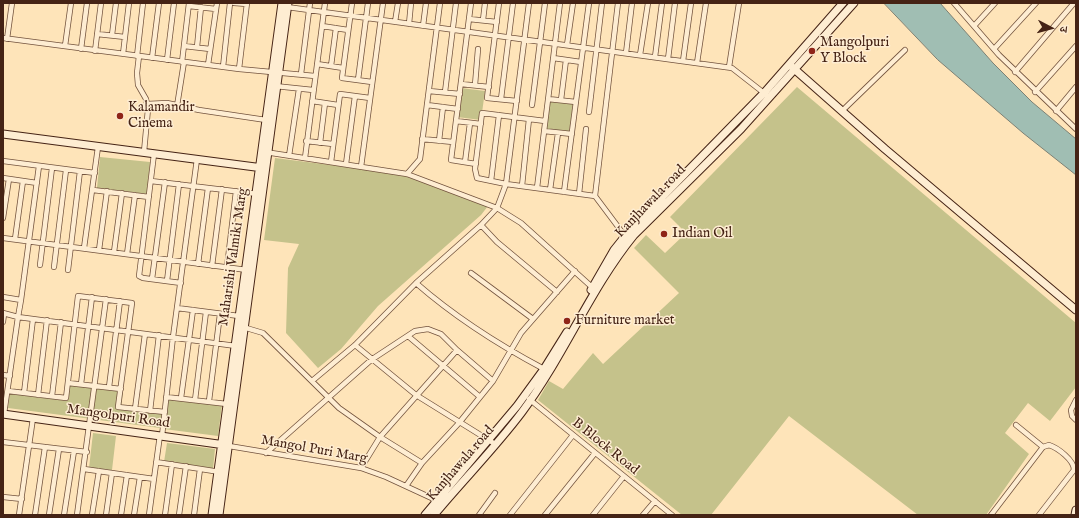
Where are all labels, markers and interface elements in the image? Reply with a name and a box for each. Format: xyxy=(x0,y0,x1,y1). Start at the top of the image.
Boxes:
north arrow xyxy=(1031,8,1071,48)
text: उ xyxy=(1056,26,1070,33)
place label: Mangolpuri Y Block xyxy=(820,35,889,68)
marker: Mangolpuri Y Block xyxy=(807,46,817,56)
place label: Kalamandir Cinema xyxy=(128,100,195,132)
marker: Kalamandir Cinema xyxy=(115,111,125,121)
street label: Kanjhawala road xyxy=(612,162,690,242)
street label: Maharishi Valmiki Marg xyxy=(216,187,252,327)
place label: Indian Oil xyxy=(672,226,732,242)
marker: Indian Oil xyxy=(659,229,669,239)
place label: Furniture market xyxy=(575,313,675,329)
marker: Furniture market xyxy=(562,316,572,326)
street label: Mangolpuri Road xyxy=(65,401,171,433)
street label: B Block Road xyxy=(568,415,642,479)
street label: Kanjhawala road xyxy=(424,423,498,505)
street label: Mangol Puri Marg xyxy=(259,432,369,468)

